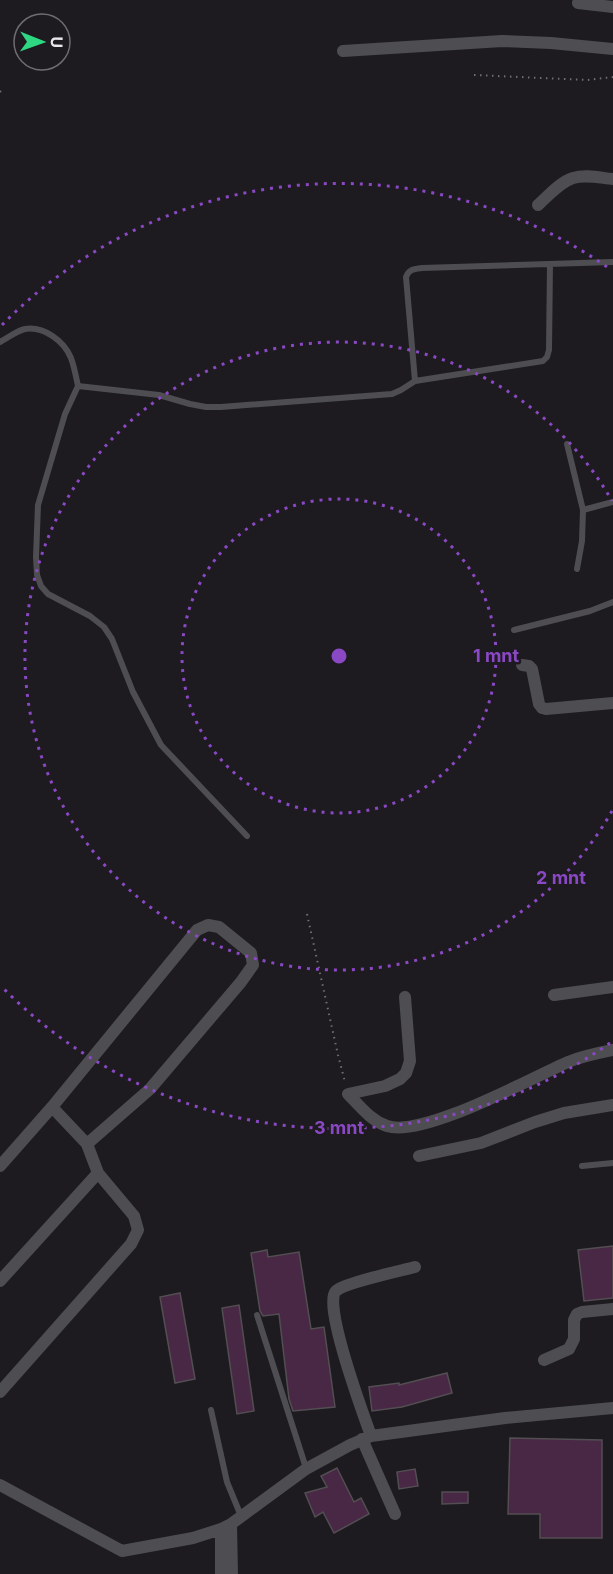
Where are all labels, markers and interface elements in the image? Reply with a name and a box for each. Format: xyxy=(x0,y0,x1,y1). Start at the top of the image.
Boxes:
north arrow xyxy=(12,12,72,72)
text: U xyxy=(47,36,67,48)
text: 1 mnt xyxy=(473,645,520,666)
centre of rings xyxy=(329,646,349,666)
text: 2 mnt xyxy=(536,867,586,888)
text: 3 mnt xyxy=(314,1117,364,1138)

